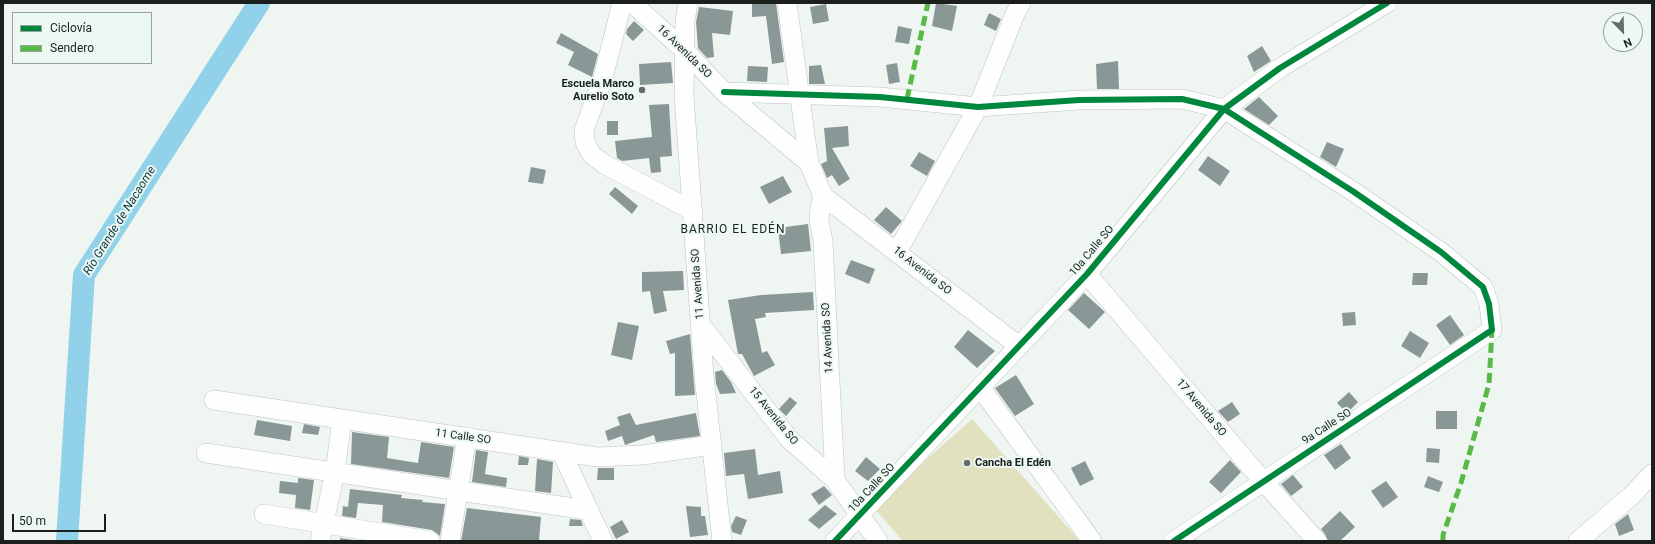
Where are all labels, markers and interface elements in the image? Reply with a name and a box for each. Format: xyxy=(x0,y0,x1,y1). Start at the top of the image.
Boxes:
legend xyxy=(12,12,152,64)
north arrow xyxy=(1603,12,1643,52)
text: Ciclovía xyxy=(50,21,92,35)
street label: 16 Avenida SO xyxy=(654,23,714,81)
text: N xyxy=(1621,35,1634,50)
text: Sendero xyxy=(50,41,94,55)
place label: Escuela Marco Aurelio Soto xyxy=(561,77,634,103)
marker: Escuela Marco Aurelio Soto xyxy=(637,85,647,95)
water label: Río Grande de Nacaome xyxy=(81,164,159,278)
district label: BARRIO EL EDÉN xyxy=(681,223,785,237)
street label: 10a Calle SO xyxy=(1067,223,1117,279)
street label: 16 Avenida SO xyxy=(890,244,954,298)
street label: 11 Avenida SO xyxy=(689,248,707,320)
street label: 14 Avenida SO xyxy=(820,302,836,374)
street label: 17 Avenida SO xyxy=(1173,377,1229,439)
street label: 15 Avenida SO xyxy=(746,384,800,448)
street label: 9a Calle SO xyxy=(1300,406,1354,448)
street label: 11 Calle SO xyxy=(434,427,492,447)
place label: Cancha El Edén xyxy=(975,456,1051,470)
marker: Cancha El Edén xyxy=(962,458,972,468)
street label: 10a Calle SO xyxy=(846,461,898,515)
scale bar xyxy=(14,506,108,532)
text: 50 m xyxy=(19,514,46,528)

